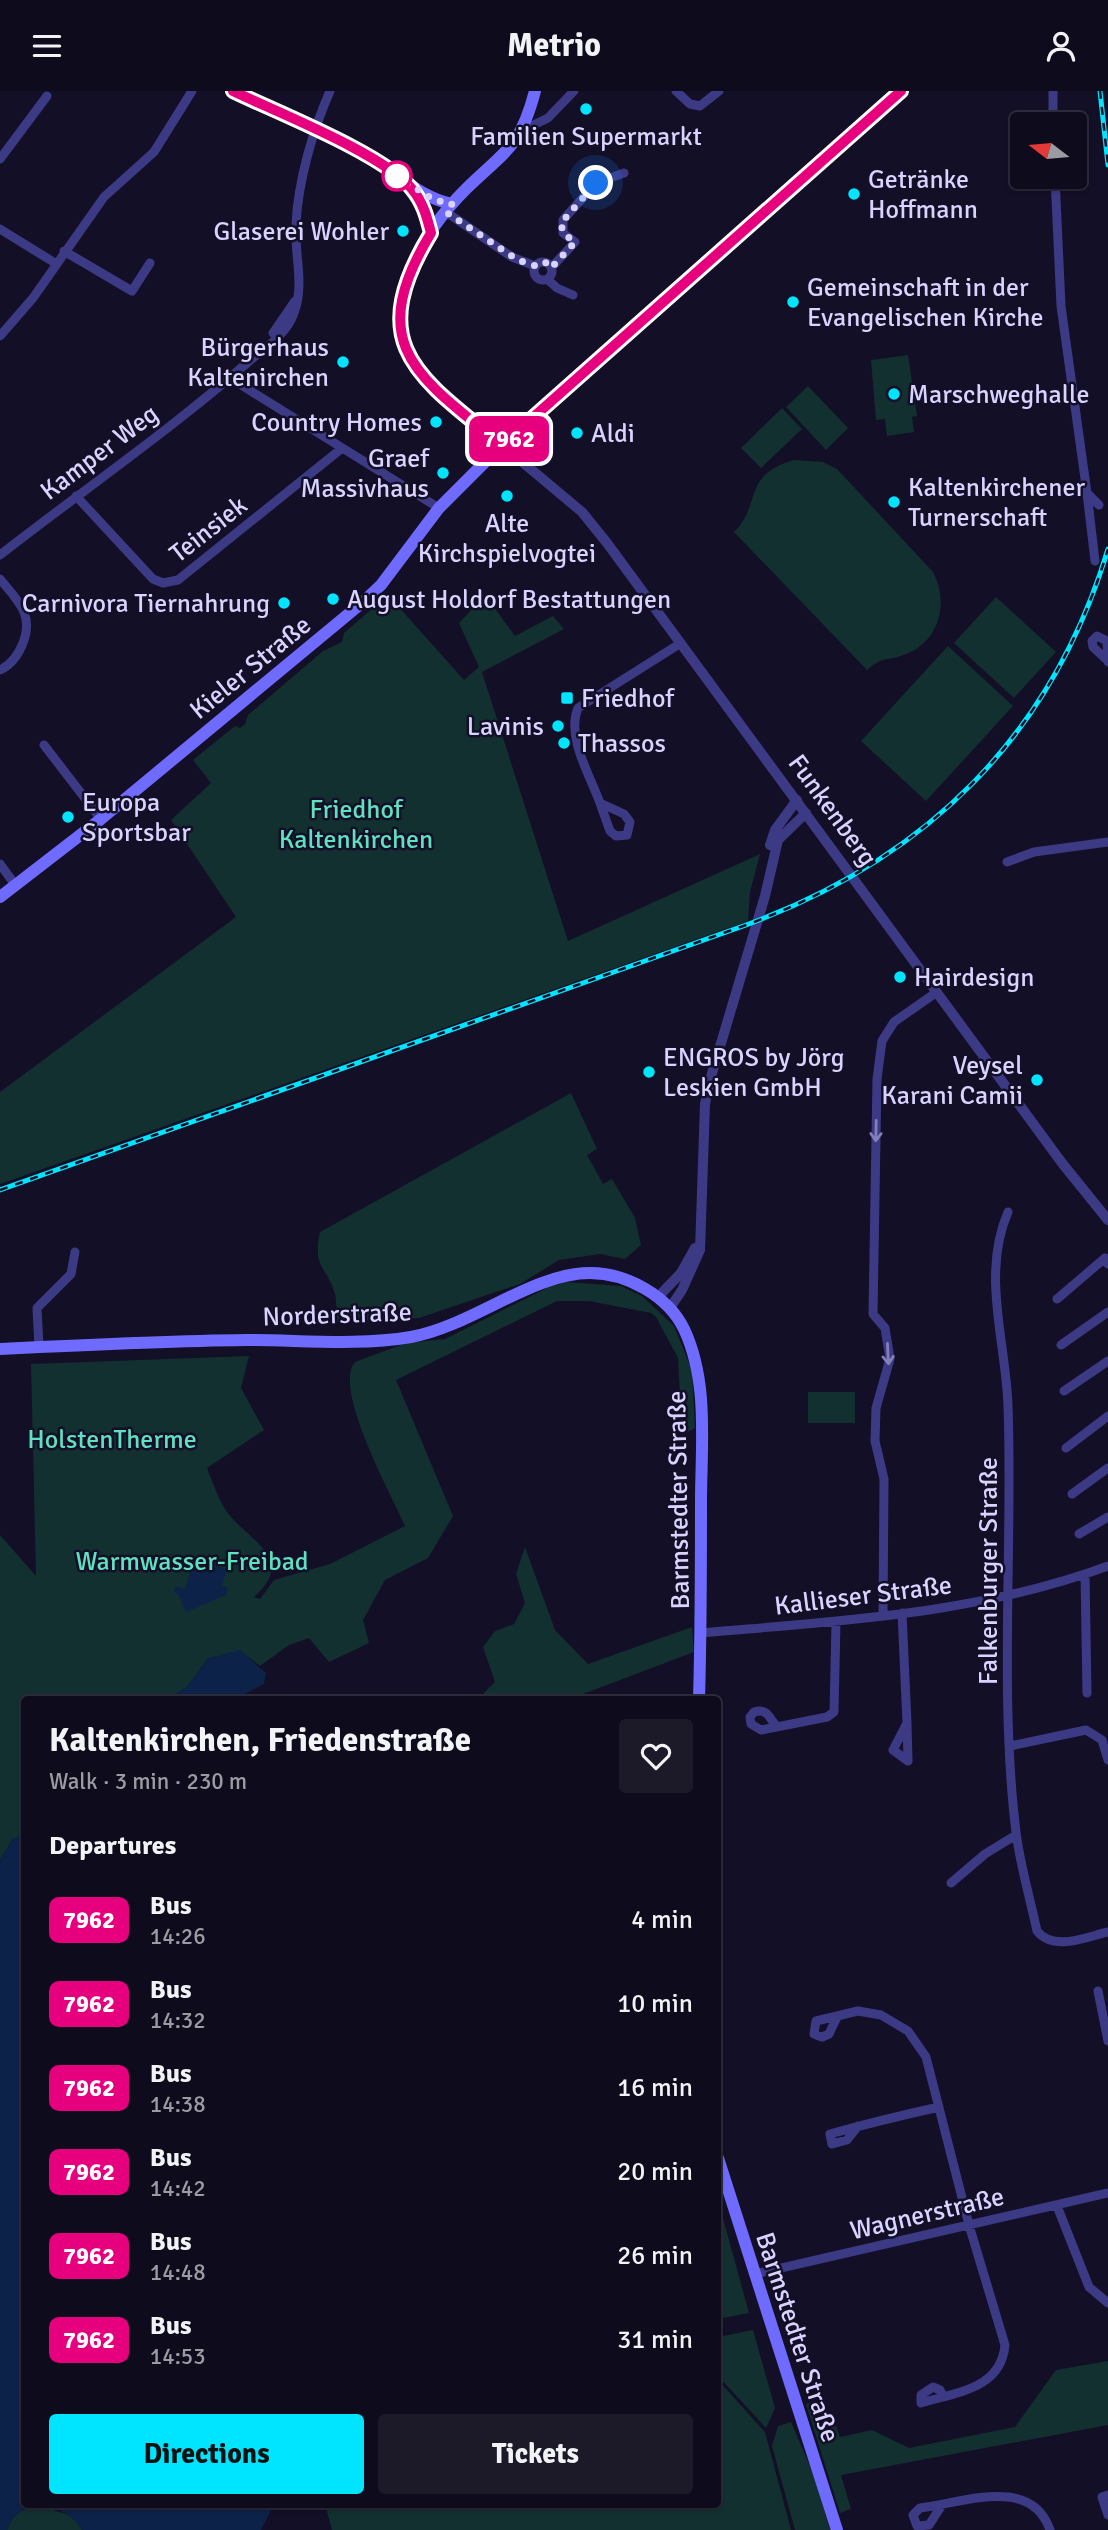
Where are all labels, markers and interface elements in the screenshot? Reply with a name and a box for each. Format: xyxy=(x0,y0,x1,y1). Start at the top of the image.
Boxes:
text: Metrio xyxy=(507,26,601,65)
icon: menu xyxy=(28,27,66,65)
icon: person xyxy=(1042,27,1080,65)
marker: Familien Supermarkt xyxy=(578,101,594,117)
north arrow xyxy=(1010,112,1087,189)
map controls xyxy=(1010,112,1087,189)
place label: Familien Supermarkt xyxy=(470,121,702,153)
unlabelled marker xyxy=(382,161,412,191)
place label: Getränke Hoffmann xyxy=(868,164,978,226)
your location xyxy=(578,165,613,200)
marker: Getränke Hoffmann xyxy=(846,186,862,202)
place label: Glaserei Wohler xyxy=(213,216,389,248)
marker: Glaserei Wohler xyxy=(395,223,411,239)
place label: Gemeinschaft in der Evangelischen Kirche xyxy=(807,272,1044,334)
marker: Gemeinschaft in der Evangelischen Kirche xyxy=(785,294,801,310)
place label: Bürgerhaus Kaltenirchen xyxy=(187,332,329,394)
marker: Bürgerhaus Kaltenirchen xyxy=(335,354,351,370)
place label: Marschweghalle xyxy=(908,379,1089,411)
marker: Marschweghalle xyxy=(886,386,902,402)
street label: Kamper Weg xyxy=(34,398,165,507)
place label: Country Homes xyxy=(251,407,422,439)
marker: Country Homes xyxy=(428,414,444,430)
line badge: 7962 xyxy=(460,416,558,462)
place label: Aldi xyxy=(591,418,635,450)
text: 7962 xyxy=(483,424,535,454)
marker: Aldi xyxy=(569,425,585,441)
place label: Graef Massivhaus xyxy=(300,443,430,505)
marker: Graef Massivhaus xyxy=(435,465,451,481)
place label: Kaltenkirchener Turnerschaft xyxy=(908,472,1086,534)
marker: Alte Kirchspielvogtei xyxy=(499,488,515,504)
street label: Teinsiek xyxy=(164,490,254,570)
marker: Kaltenkirchener Turnerschaft xyxy=(886,494,902,510)
place label: Alte Kirchspielvogtei xyxy=(418,508,596,570)
place label: August Holdorf Bestattungen xyxy=(347,584,671,616)
place label: Carnivora Tiernahrung xyxy=(22,588,270,620)
marker: August Holdorf Bestattungen xyxy=(325,591,341,607)
marker: Carnivora Tiernahrung xyxy=(276,595,292,611)
street label: Kieler Straße xyxy=(184,609,318,726)
place label: Friedhof xyxy=(581,683,675,715)
marker: Friedhof xyxy=(559,690,575,706)
place label: Lavinis xyxy=(467,711,544,743)
marker: Lavinis xyxy=(550,718,566,734)
place label: Thassos xyxy=(578,728,666,760)
marker: Thassos xyxy=(556,735,572,751)
street label: Funkenberg xyxy=(781,748,884,873)
place label: Europa Sportsbar xyxy=(82,787,191,849)
park label: Friedhof Kaltenkirchen xyxy=(279,794,433,856)
marker: Europa Sportsbar xyxy=(60,809,76,825)
place label: Hairdesign xyxy=(914,962,1034,994)
marker: Hairdesign xyxy=(892,969,908,985)
place label: ENGROS by Jörg Leskien GmbH xyxy=(663,1042,844,1104)
place label: Veysel Karani Camii xyxy=(881,1050,1023,1112)
marker: ENGROS by Jörg Leskien GmbH xyxy=(641,1064,657,1080)
marker: Veysel Karani Camii xyxy=(1029,1072,1045,1088)
one-way arrow xyxy=(869,1120,883,1143)
street label: Norderstraße xyxy=(262,1296,412,1334)
one-way arrow xyxy=(882,1342,895,1365)
street label: Barmstedter Straße xyxy=(661,1390,697,1610)
park label: HolstenTherme xyxy=(27,1424,197,1456)
street label: Falkenburger Straße xyxy=(973,1457,1005,1685)
park label: Warmwasser-Freibad xyxy=(75,1546,309,1578)
street label: Kallieser Straße xyxy=(772,1569,954,1623)
button: heart xyxy=(619,1719,693,1793)
text: Kaltenkirchen, Friedenstraße xyxy=(49,1720,471,1761)
text: Walk · 3 min · 230 m xyxy=(49,1767,247,1796)
text: Departures xyxy=(49,1830,176,1862)
text: Bus xyxy=(150,1890,192,1922)
text: 4 min xyxy=(631,1904,693,1936)
text: 7962 xyxy=(63,1905,115,1935)
text: 14:26 xyxy=(150,1922,206,1951)
text: Bus xyxy=(150,1974,192,2006)
text: 10 min xyxy=(617,1988,693,2020)
text: 7962 xyxy=(63,1989,115,2019)
text: 14:32 xyxy=(150,2006,206,2035)
text: Bus xyxy=(150,2058,192,2090)
text: 16 min xyxy=(617,2072,693,2104)
text: 7962 xyxy=(63,2073,115,2103)
text: 14:38 xyxy=(150,2090,206,2119)
text: Bus xyxy=(150,2142,192,2174)
text: 20 min xyxy=(617,2156,693,2188)
text: 7962 xyxy=(63,2157,115,2187)
text: 14:42 xyxy=(150,2174,206,2203)
street label: Wagnerstraße xyxy=(847,2181,1007,2247)
text: Bus xyxy=(150,2226,192,2258)
street label: Barmstedter Straße xyxy=(748,2228,846,2446)
text: 26 min xyxy=(617,2240,693,2272)
text: 7962 xyxy=(63,2241,115,2271)
text: 14:48 xyxy=(150,2258,206,2287)
text: Bus xyxy=(150,2310,192,2342)
text: 31 min xyxy=(617,2324,693,2356)
text: 7962 xyxy=(63,2325,115,2355)
text: 14:53 xyxy=(150,2342,206,2371)
button: Directions xyxy=(49,2414,364,2494)
button: Tickets xyxy=(378,2414,693,2494)

